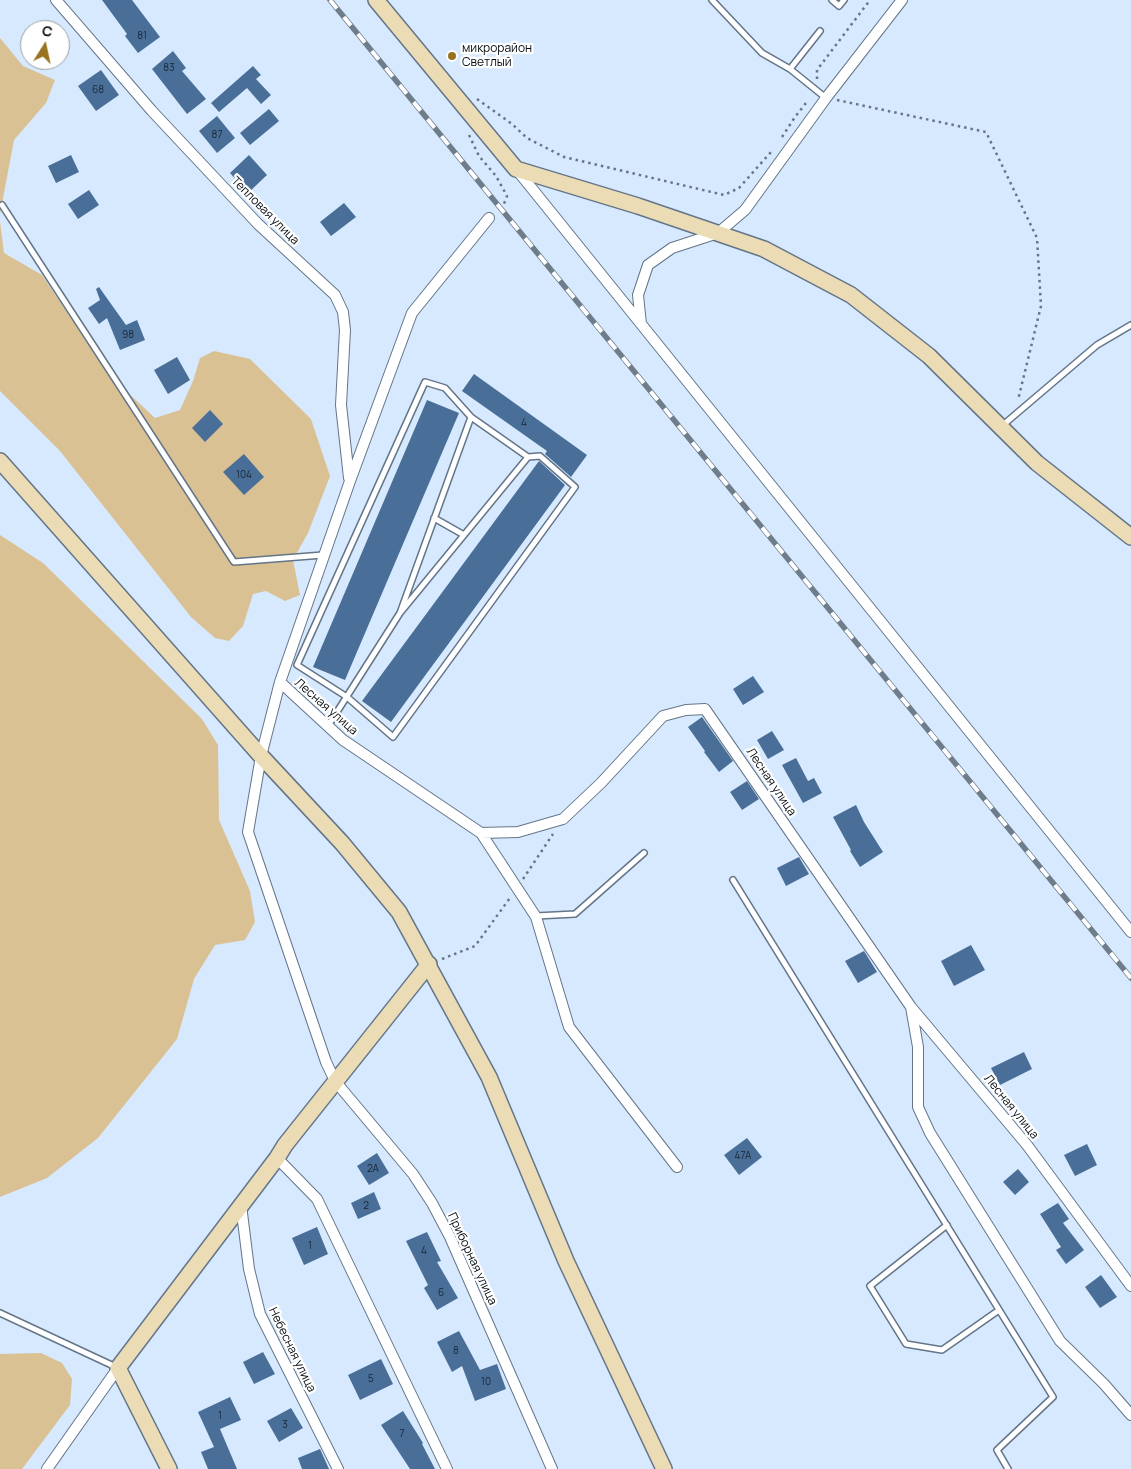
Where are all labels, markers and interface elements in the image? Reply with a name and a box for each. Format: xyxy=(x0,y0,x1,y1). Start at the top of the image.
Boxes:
north arrow xyxy=(20,20,70,70)
text: С xyxy=(41,20,54,41)
house number: 81 xyxy=(137,30,147,42)
place label: микрорайон Светлый xyxy=(462,42,532,70)
marker: микрорайон Светлый xyxy=(446,50,458,62)
house number: 83 xyxy=(163,62,175,74)
house number: 68 xyxy=(92,84,104,96)
house number: 87 xyxy=(212,129,222,141)
street label: Тепловая улица xyxy=(228,174,302,248)
house number: 98 xyxy=(122,329,134,341)
house number: 4 xyxy=(521,417,527,429)
house number: 104 xyxy=(236,469,252,481)
street label: Лесная улица xyxy=(292,676,360,738)
street label: Лесная улица xyxy=(743,745,799,819)
street label: Лесная улица xyxy=(981,1072,1041,1142)
house number: 47А xyxy=(735,1150,751,1162)
house number: 2А xyxy=(367,1163,379,1175)
house number: 2 xyxy=(363,1200,369,1212)
street label: Приборная улица xyxy=(444,1211,500,1307)
house number: 1 xyxy=(308,1240,312,1252)
house number: 4 xyxy=(421,1245,427,1257)
house number: 6 xyxy=(438,1287,444,1299)
street label: Небесная улица xyxy=(265,1305,319,1395)
house number: 8 xyxy=(453,1345,459,1357)
house number: 5 xyxy=(368,1373,374,1385)
house number: 10 xyxy=(481,1376,491,1388)
house number: 1 xyxy=(218,1410,222,1422)
house number: 3 xyxy=(282,1419,288,1431)
house number: 7 xyxy=(399,1428,405,1440)

